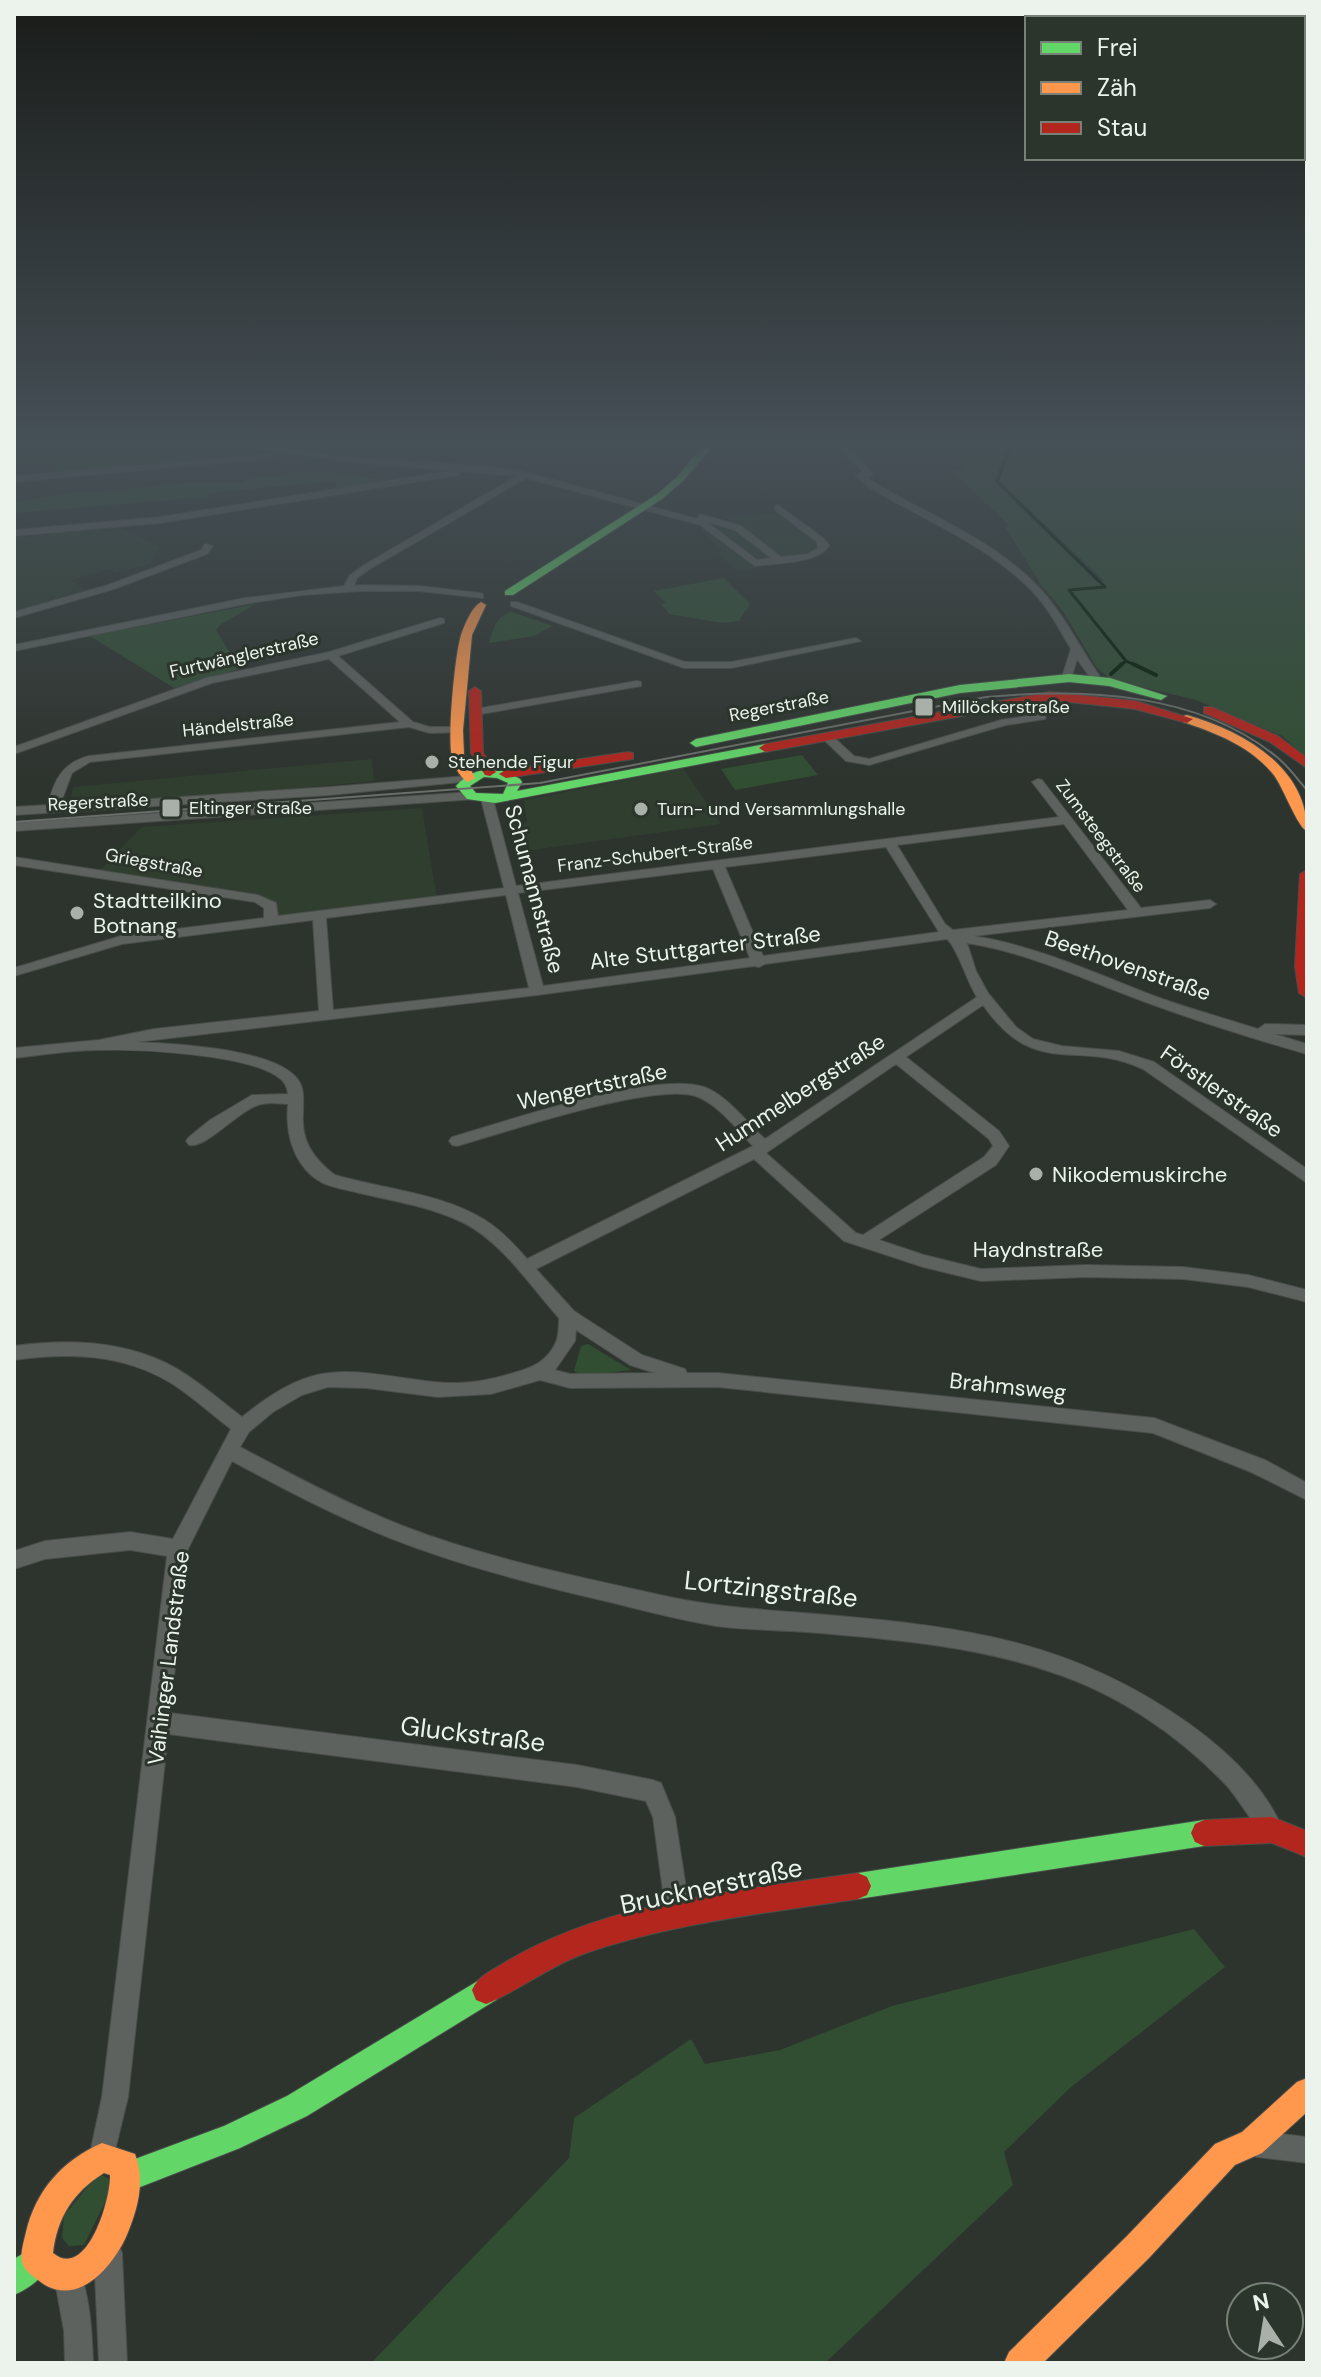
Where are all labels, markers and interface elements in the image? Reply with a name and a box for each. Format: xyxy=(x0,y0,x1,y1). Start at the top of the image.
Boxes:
legend xyxy=(1025,16,1305,160)
text: Frei xyxy=(1097,32,1138,63)
text: Zäh xyxy=(1097,72,1137,103)
text: Stau xyxy=(1097,112,1147,143)
street label: Furtwänglerstraße xyxy=(167,626,321,684)
street label: Regerstraße xyxy=(727,685,831,727)
place label: Millöckerstraße xyxy=(942,695,1070,719)
marker: Millöckerstraße xyxy=(913,696,935,718)
street label: Händelstraße xyxy=(181,707,295,743)
place label: Stehende Figur xyxy=(448,750,574,774)
marker: Stehende Figur xyxy=(423,753,441,771)
street label: Zumsteegstraße xyxy=(1050,774,1152,898)
street label: Regerstraße xyxy=(47,787,149,817)
place label: Eltinger Straße xyxy=(189,796,312,820)
marker: Eltinger Straße xyxy=(160,797,182,819)
place label: Turn- und Versammlungshalle xyxy=(657,797,906,821)
marker: Turn- und Versammlungshalle xyxy=(632,800,650,818)
street label: Schumannstraße xyxy=(498,802,571,977)
street label: Franz-Schubert-Straße xyxy=(556,830,754,878)
street label: Griegstraße xyxy=(103,843,205,883)
place label: Stadtteilkino Botnang xyxy=(93,886,222,940)
marker: Stadtteilkino Botnang xyxy=(68,904,86,922)
street label: Alte Stuttgarter Straße xyxy=(588,919,822,976)
street label: Beethovenstraße xyxy=(1041,923,1215,1007)
street label: Hummelbergstraße xyxy=(710,1027,891,1158)
street label: Förstlerstraße xyxy=(1155,1038,1289,1144)
street label: Wengertstraße xyxy=(515,1056,670,1117)
place label: Nikodemuskirche xyxy=(1052,1160,1227,1189)
marker: Nikodemuskirche xyxy=(1027,1165,1045,1183)
street label: Haydnstraße xyxy=(973,1235,1103,1264)
street label: Brahmsweg xyxy=(948,1366,1068,1407)
street label: Vaihinger Landstraße xyxy=(141,1549,196,1767)
street label: Lortzingstraße xyxy=(683,1563,859,1615)
street label: Gluckstraße xyxy=(399,1708,547,1760)
street label: Brucknerstraße xyxy=(617,1850,805,1922)
north arrow xyxy=(1225,2281,1305,2361)
text: N xyxy=(1250,2286,1272,2318)

